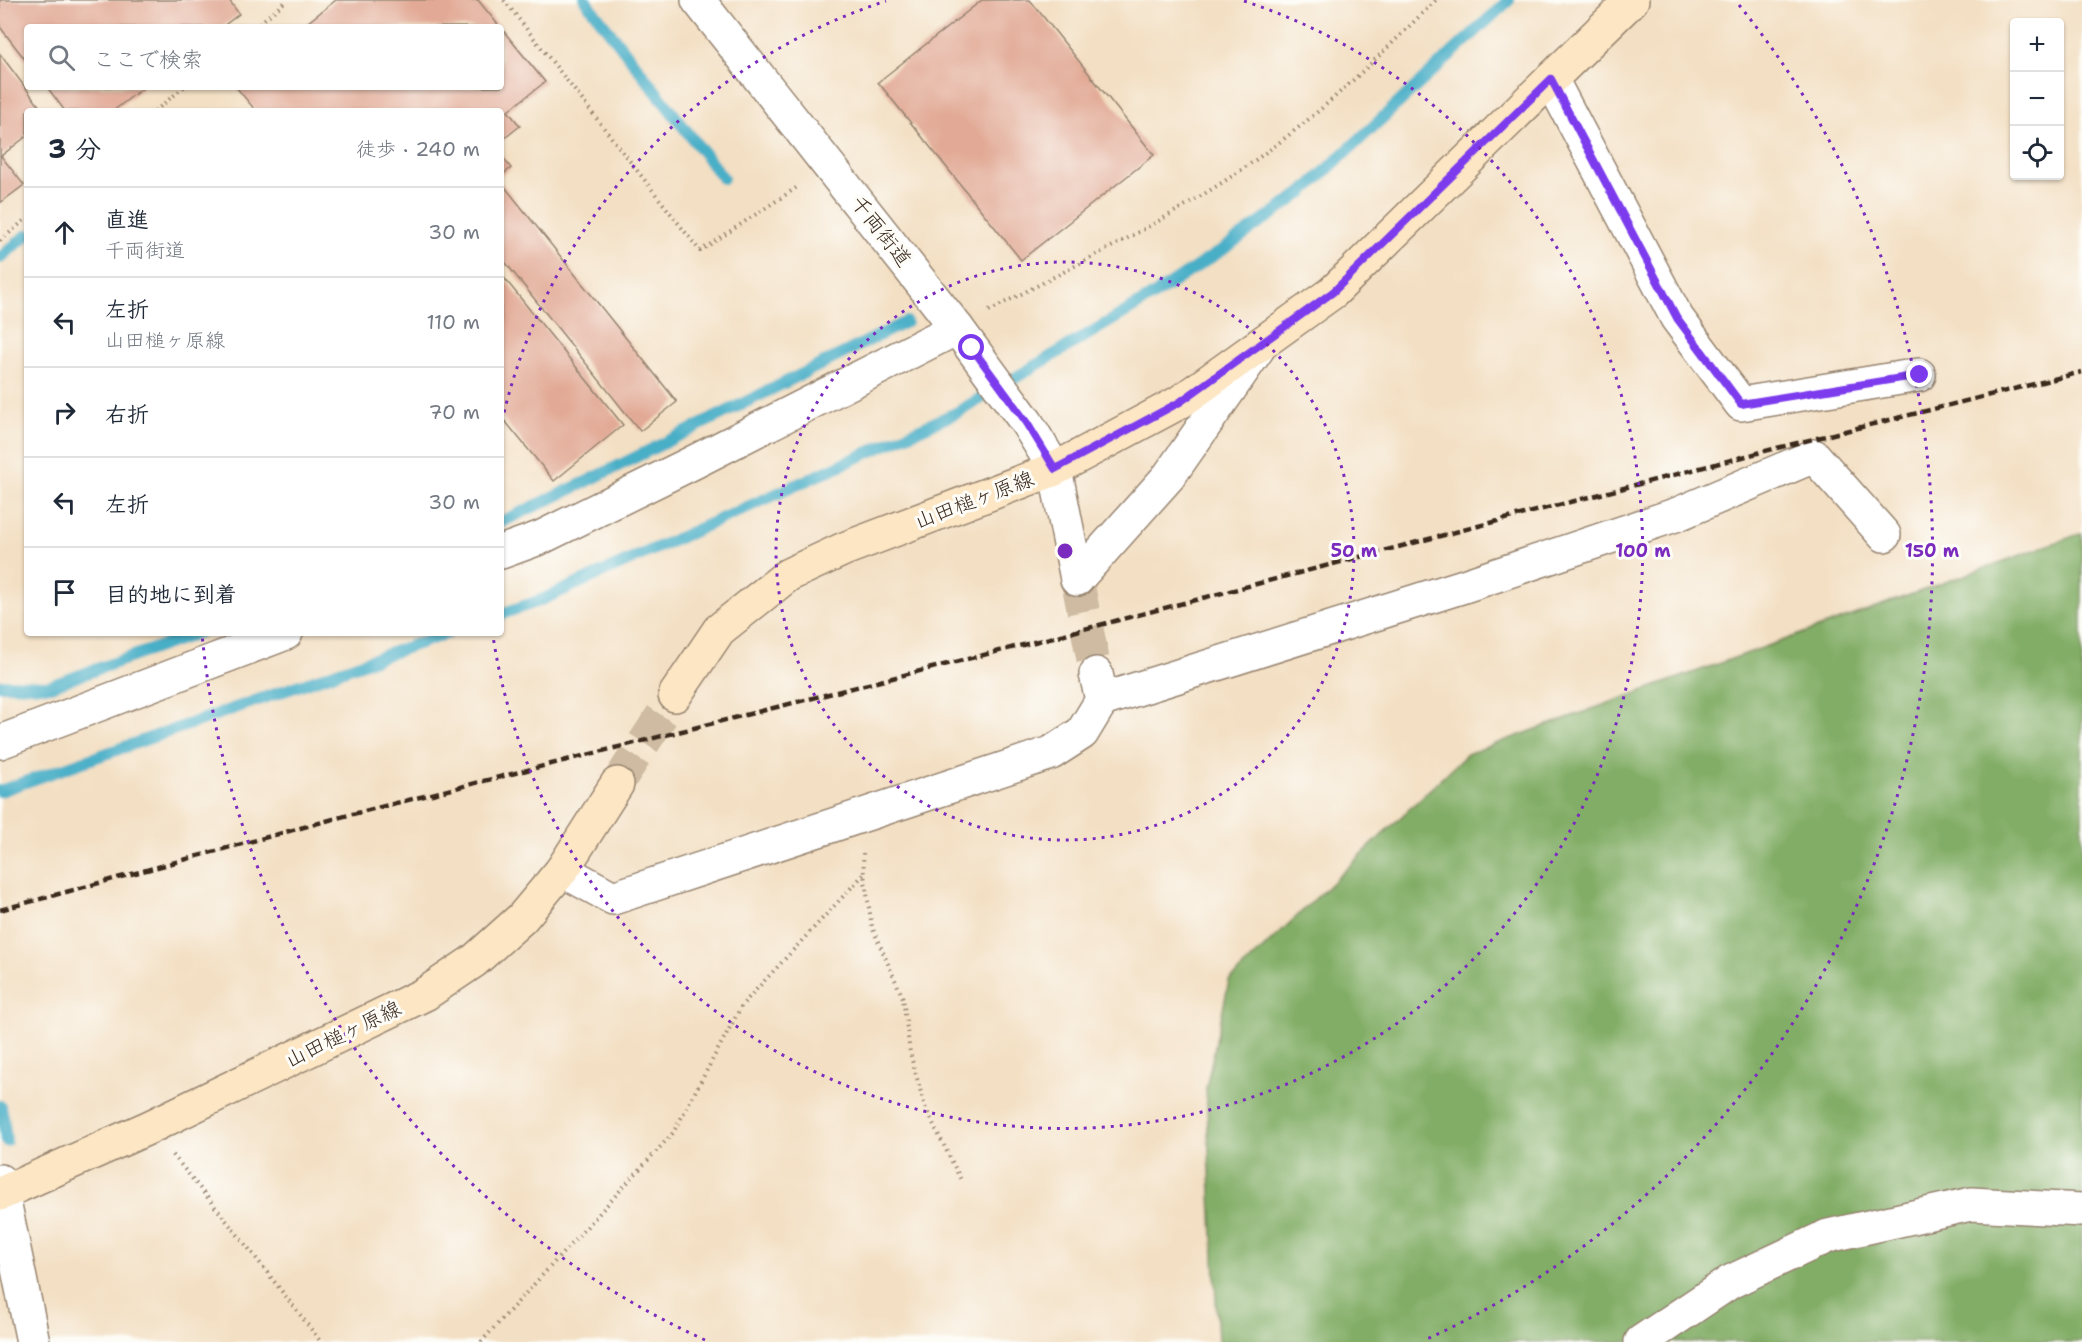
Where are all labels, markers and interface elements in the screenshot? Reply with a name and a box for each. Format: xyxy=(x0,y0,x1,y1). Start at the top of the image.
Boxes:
map controls xyxy=(2010,18,2064,180)
button: + xyxy=(2010,18,2064,72)
search box xyxy=(24,24,504,90)
icon: search xyxy=(45,41,78,74)
text: ここで検索 xyxy=(93,45,203,74)
button: − xyxy=(2010,72,2064,126)
button: locate xyxy=(2010,126,2064,180)
text: 3 分 xyxy=(48,131,101,166)
text: 徒歩 · 240 m xyxy=(356,136,480,162)
street label: 千両街道 xyxy=(844,189,918,273)
text: 直進 xyxy=(105,205,149,234)
icon: ahead xyxy=(48,216,81,249)
text: 30 m xyxy=(428,219,480,245)
text: 千両街道 xyxy=(105,237,185,263)
text: 左折 xyxy=(105,295,149,324)
icon: left xyxy=(48,306,81,339)
text: 110 m xyxy=(426,309,480,335)
text: 山田槌ヶ原線 xyxy=(105,327,225,353)
route start xyxy=(958,334,984,360)
route end xyxy=(1906,361,1932,387)
icon: right xyxy=(48,396,81,429)
text: 70 m xyxy=(428,399,480,425)
text: 右折 xyxy=(105,400,149,429)
street label: 山田槌ヶ原線 xyxy=(910,464,1038,536)
icon: left xyxy=(48,486,81,519)
text: 30 m xyxy=(428,489,480,515)
text: 左折 xyxy=(105,490,149,519)
text: 50 m xyxy=(1331,539,1378,563)
text: 100 m xyxy=(1615,539,1671,563)
text: 150 m xyxy=(1905,539,1960,563)
centre of rings xyxy=(1055,541,1075,561)
icon: arrive xyxy=(48,576,81,609)
text: 目的地に到着 xyxy=(105,580,237,609)
street label: 山田槌ヶ原線 xyxy=(280,994,406,1074)

